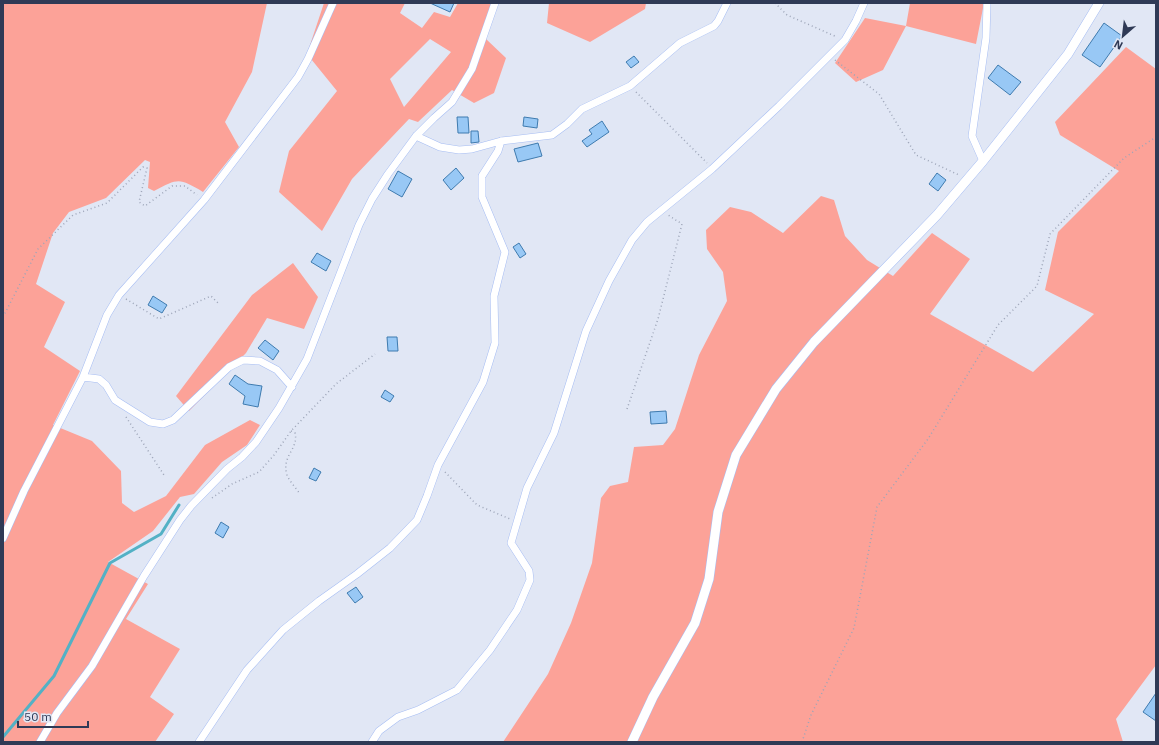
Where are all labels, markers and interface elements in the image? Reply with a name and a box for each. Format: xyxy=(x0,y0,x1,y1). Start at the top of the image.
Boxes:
north arrow xyxy=(1103,16,1143,56)
text: N xyxy=(1111,37,1125,53)
scale bar xyxy=(18,703,88,729)
text: 50 m xyxy=(24,709,52,724)

